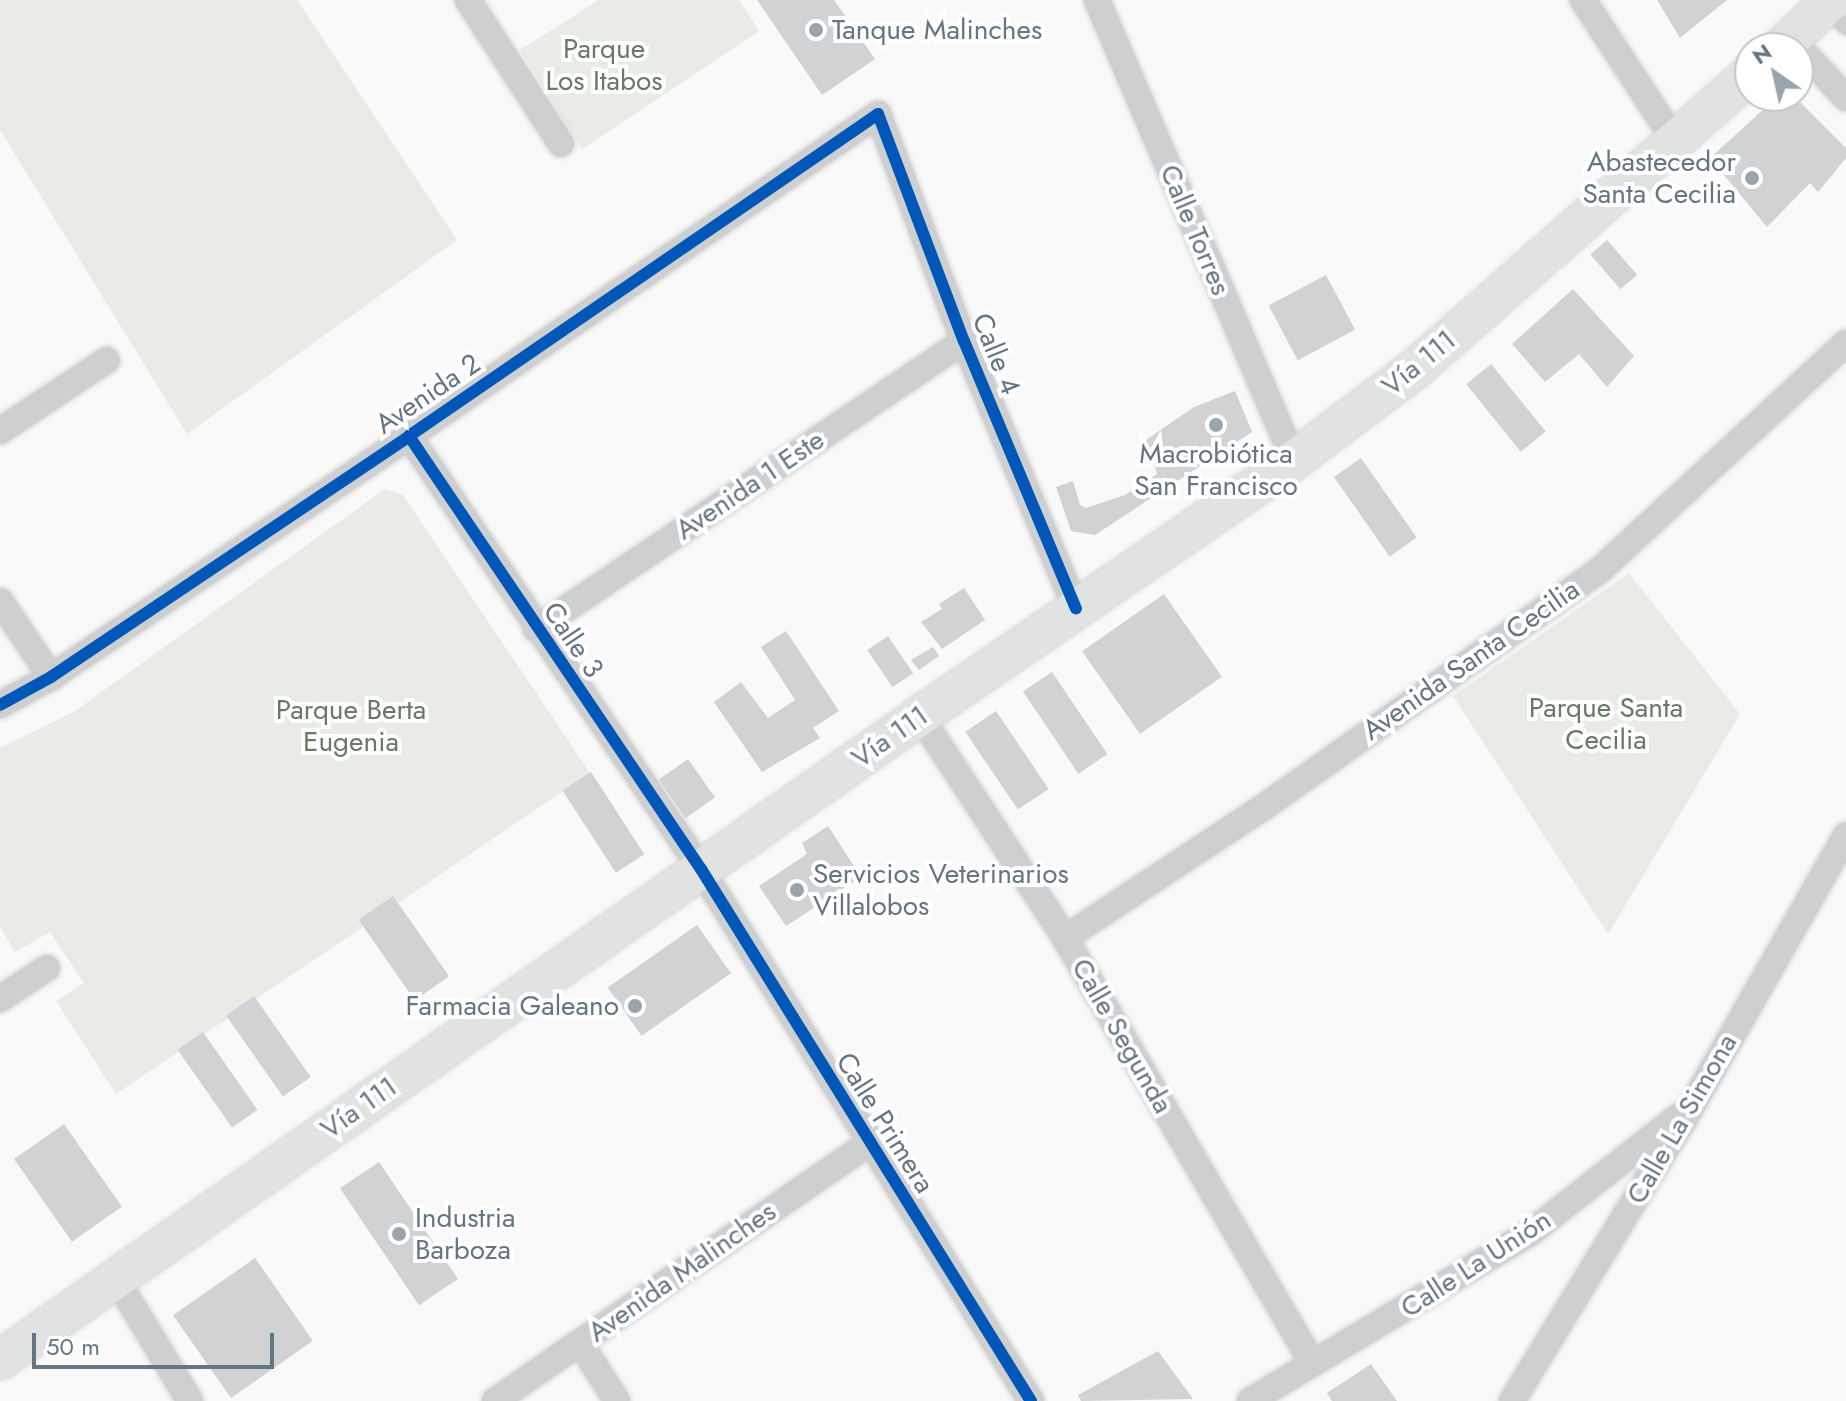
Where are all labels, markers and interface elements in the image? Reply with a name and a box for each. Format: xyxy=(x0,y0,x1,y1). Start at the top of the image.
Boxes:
place label: Tanque Malinches xyxy=(832,13,1042,47)
marker: Tanque Malinches xyxy=(807,21,825,39)
park label: Parque Los Itabos xyxy=(545,32,663,98)
north arrow xyxy=(1734,32,1814,112)
text: N xyxy=(1746,36,1778,72)
place label: Abastecedor Santa Cecilia xyxy=(1582,145,1736,211)
street label: Calle Torres xyxy=(1153,160,1237,300)
marker: Abastecedor Santa Cecilia xyxy=(1743,169,1761,187)
street label: Calle 4 xyxy=(965,308,1027,400)
street label: Vía 111 xyxy=(1375,323,1463,403)
street label: Avenida 2 xyxy=(369,347,487,441)
marker: Macrobiótica San Francisco xyxy=(1207,416,1225,434)
street label: Avenida 1 Este xyxy=(669,423,831,547)
place label: Macrobiótica San Francisco xyxy=(1134,437,1298,503)
street label: Avenida Santa Cecilia xyxy=(1356,573,1586,747)
street label: Calle 3 xyxy=(536,596,610,684)
park label: Parque Santa Cecilia xyxy=(1529,691,1683,757)
park label: Parque Berta Eugenia xyxy=(276,693,426,759)
street label: Vía 111 xyxy=(845,699,935,775)
place label: Servicios Veterinarios Villalobos xyxy=(813,857,1069,923)
marker: Servicios Veterinarios Villalobos xyxy=(788,881,806,899)
street label: Calle Segunda xyxy=(1064,953,1180,1119)
place label: Farmacia Galeano xyxy=(405,989,619,1023)
marker: Farmacia Galeano xyxy=(626,997,644,1015)
street label: Calle La Simona xyxy=(1620,1028,1744,1210)
street label: Calle Primera xyxy=(829,1047,941,1199)
street label: Vía 111 xyxy=(314,1070,404,1146)
street label: Avenida Malinches xyxy=(582,1195,782,1349)
place label: Industria Barboza xyxy=(415,1201,516,1267)
street label: Calle La Unión xyxy=(1395,1203,1557,1325)
marker: Industria Barboza xyxy=(390,1225,408,1243)
scale bar xyxy=(36,1317,278,1367)
text: 50 m xyxy=(46,1329,100,1364)

